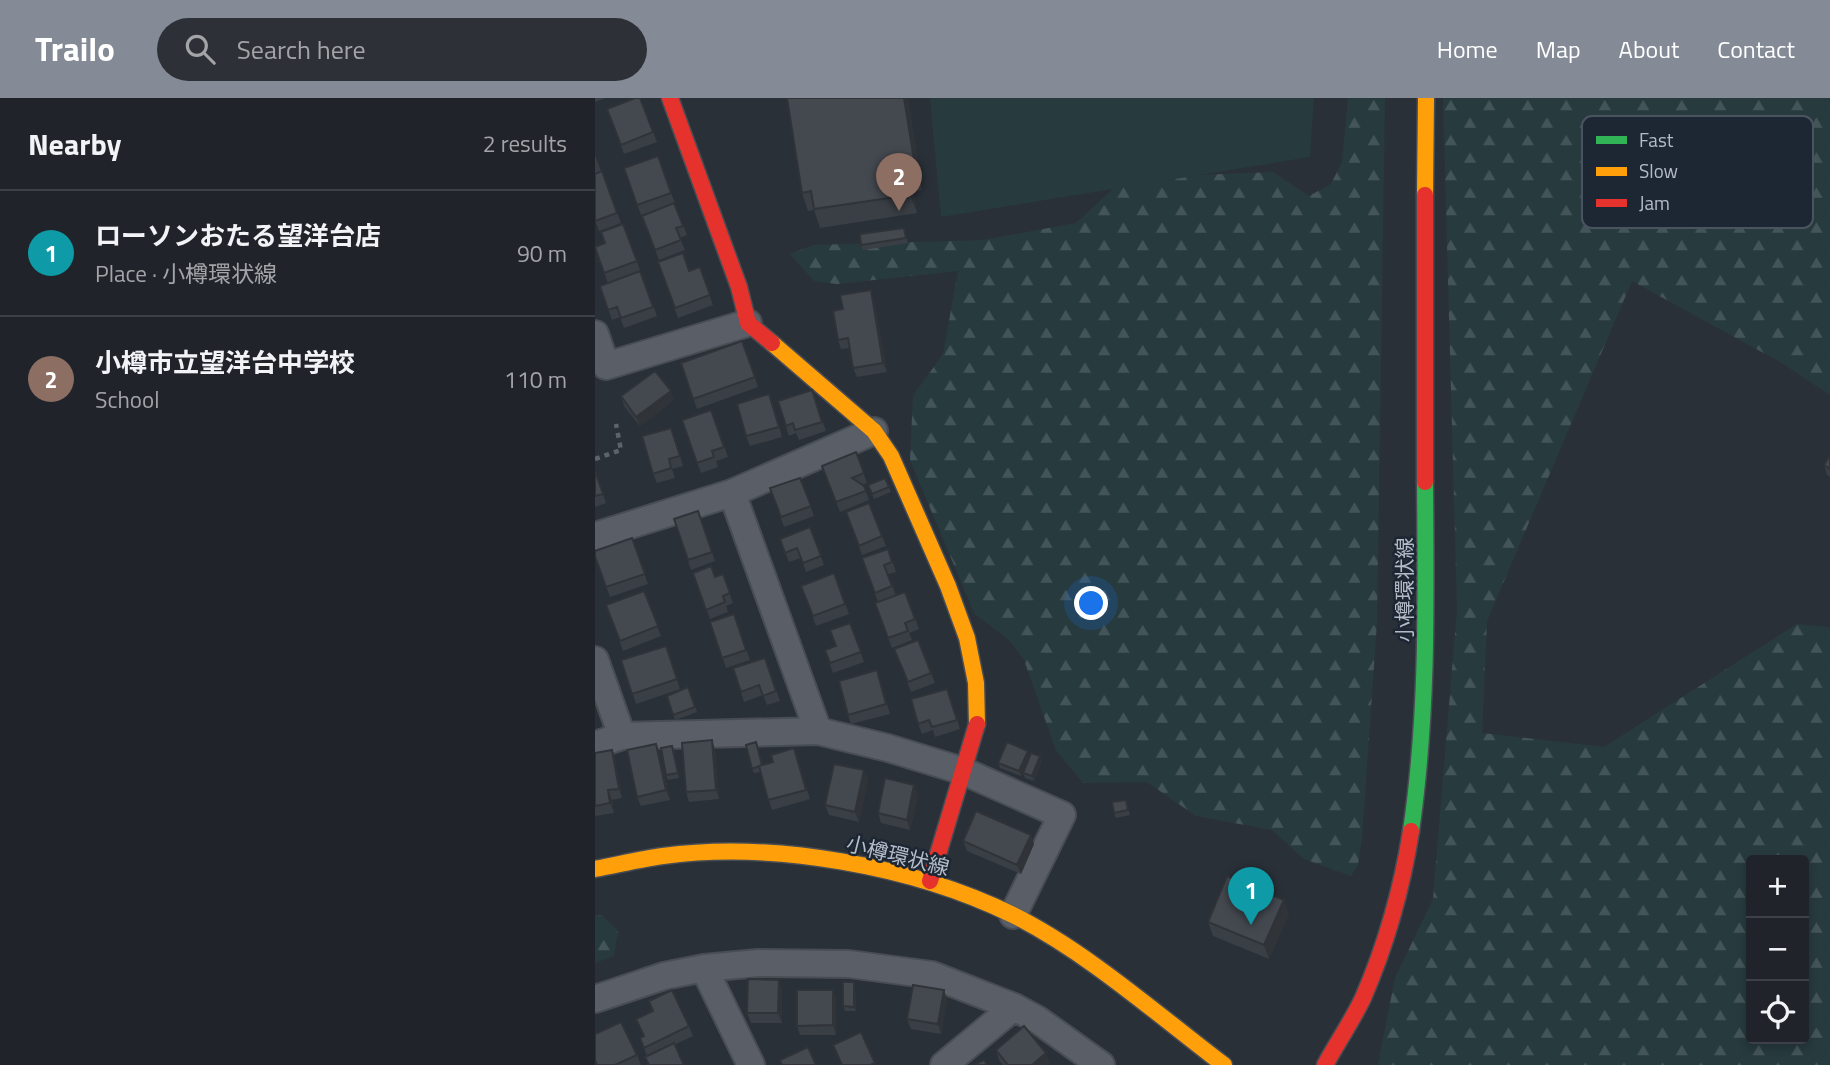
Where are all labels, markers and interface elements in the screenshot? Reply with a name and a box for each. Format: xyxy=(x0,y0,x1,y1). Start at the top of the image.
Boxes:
search box xyxy=(157,18,647,81)
text: Trailo xyxy=(35,24,115,74)
icon: search xyxy=(181,30,219,68)
text: Search here xyxy=(237,30,366,69)
text: Home xyxy=(1437,31,1498,67)
text: Map xyxy=(1536,31,1581,67)
text: About xyxy=(1619,31,1679,67)
text: Contact xyxy=(1717,31,1795,67)
legend xyxy=(1582,116,1813,228)
text: Nearby xyxy=(28,121,121,167)
text: Fast xyxy=(1639,125,1674,154)
text: 2 results xyxy=(483,126,567,161)
pin: 2 xyxy=(876,153,922,211)
text: Slow xyxy=(1639,156,1678,185)
text: Jam xyxy=(1639,188,1670,217)
text: ローソンおたる望洋台店 xyxy=(95,216,381,255)
text: 1 xyxy=(45,236,57,271)
text: 90 m xyxy=(517,236,567,271)
text: Place · 小樽環状線 xyxy=(95,256,277,291)
text: 小樽市立望洋台中学校 xyxy=(95,343,355,382)
text: 2 xyxy=(45,362,57,397)
text: 110 m xyxy=(504,362,567,397)
text: School xyxy=(95,382,159,417)
street label: 小樽環状線 xyxy=(1388,538,1420,643)
your location xyxy=(1074,586,1108,620)
street label: 小樽環状線 xyxy=(843,827,953,883)
map controls xyxy=(1746,855,1809,1044)
button: + xyxy=(1746,855,1809,918)
pin: 1 xyxy=(1228,867,1274,925)
button: − xyxy=(1746,918,1809,981)
button: locate xyxy=(1746,981,1809,1044)

